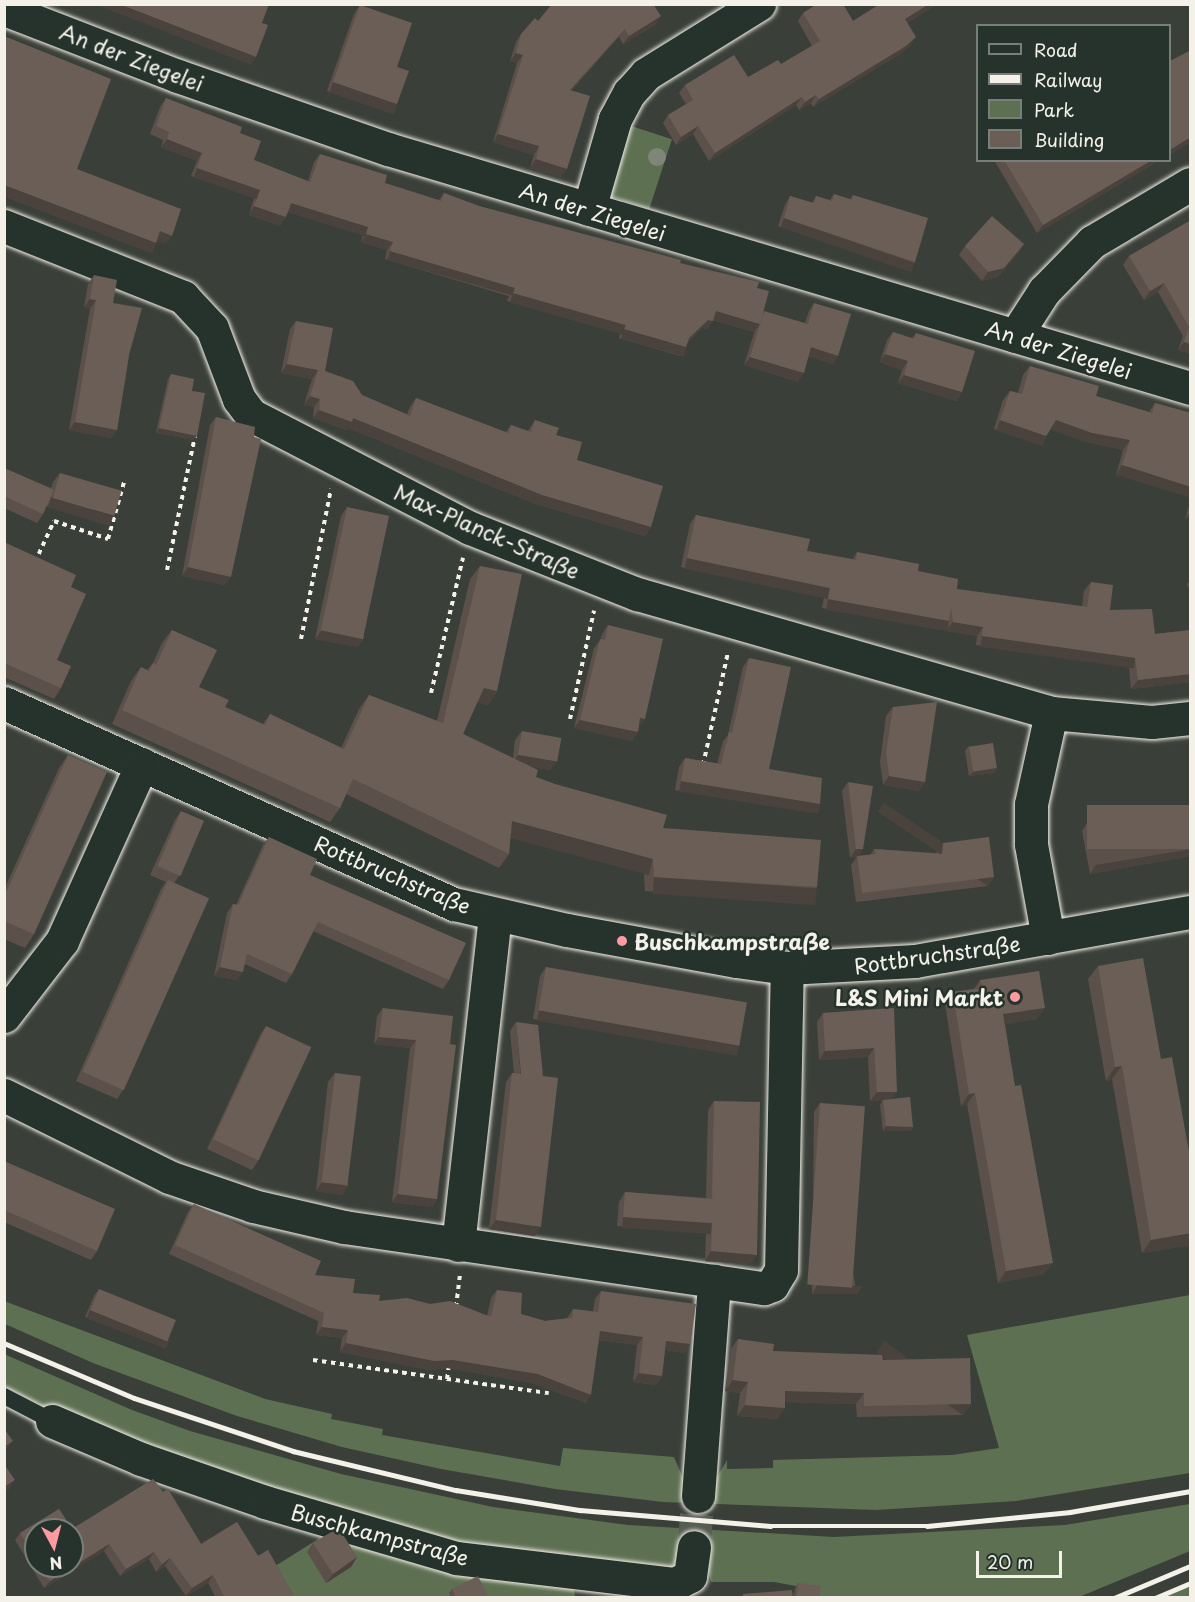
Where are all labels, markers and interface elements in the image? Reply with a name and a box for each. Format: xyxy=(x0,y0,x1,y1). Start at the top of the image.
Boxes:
street label: An der Ziegelei xyxy=(57,18,207,96)
legend xyxy=(976,24,1171,162)
text: Road xyxy=(1034,36,1078,63)
text: Railway xyxy=(1034,66,1102,93)
text: Park xyxy=(1034,96,1074,123)
text: Building xyxy=(1034,126,1104,153)
street label: An der Ziegelei xyxy=(517,177,669,245)
street label: An der Ziegelei xyxy=(983,315,1135,383)
street label: Max-Planck-Straße xyxy=(390,479,584,583)
street label: Rottbruchstraße xyxy=(311,830,475,918)
place label: Buschkampstraße xyxy=(634,928,830,954)
street label: Rottbruchstraße xyxy=(852,930,1022,978)
marker: Buschkampstraße xyxy=(615,934,629,948)
place label: L&S Mini Markt xyxy=(834,984,1003,1010)
marker: L&S Mini Markt xyxy=(1008,990,1022,1004)
street label: Buschkampstraße xyxy=(288,1498,472,1570)
north arrow xyxy=(24,1518,84,1578)
scale bar xyxy=(979,1539,1064,1577)
text: 20 m xyxy=(987,1548,1033,1575)
text: N xyxy=(48,1551,64,1577)

